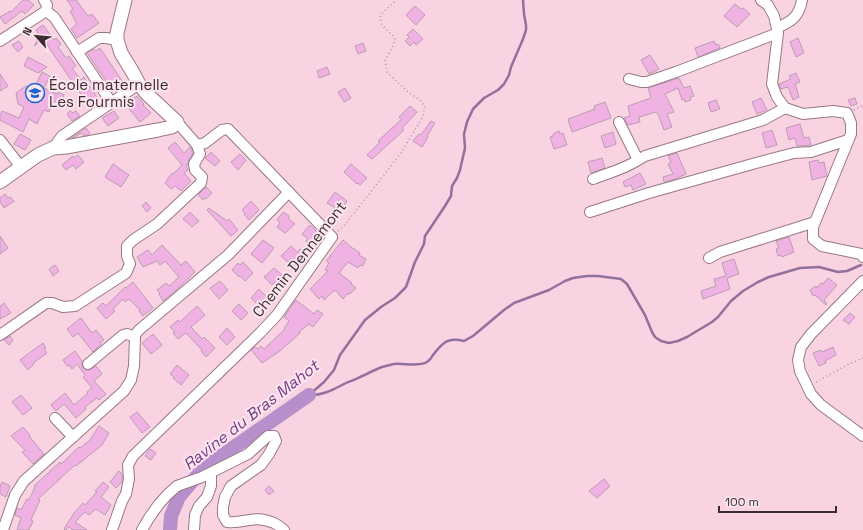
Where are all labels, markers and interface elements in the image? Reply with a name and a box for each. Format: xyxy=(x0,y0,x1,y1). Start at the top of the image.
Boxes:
north arrow xyxy=(16,16,56,56)
text: N xyxy=(19,25,35,38)
place label: École maternelle Les Fourmis xyxy=(49,75,169,111)
school or university icon: École maternelle Les Fourmis xyxy=(24,82,46,104)
street label: Chemin Dennemont xyxy=(248,197,350,321)
water label: Ravine du Bras Mahot xyxy=(179,354,324,475)
scale bar xyxy=(719,488,836,514)
text: 100 m xyxy=(725,494,759,510)

